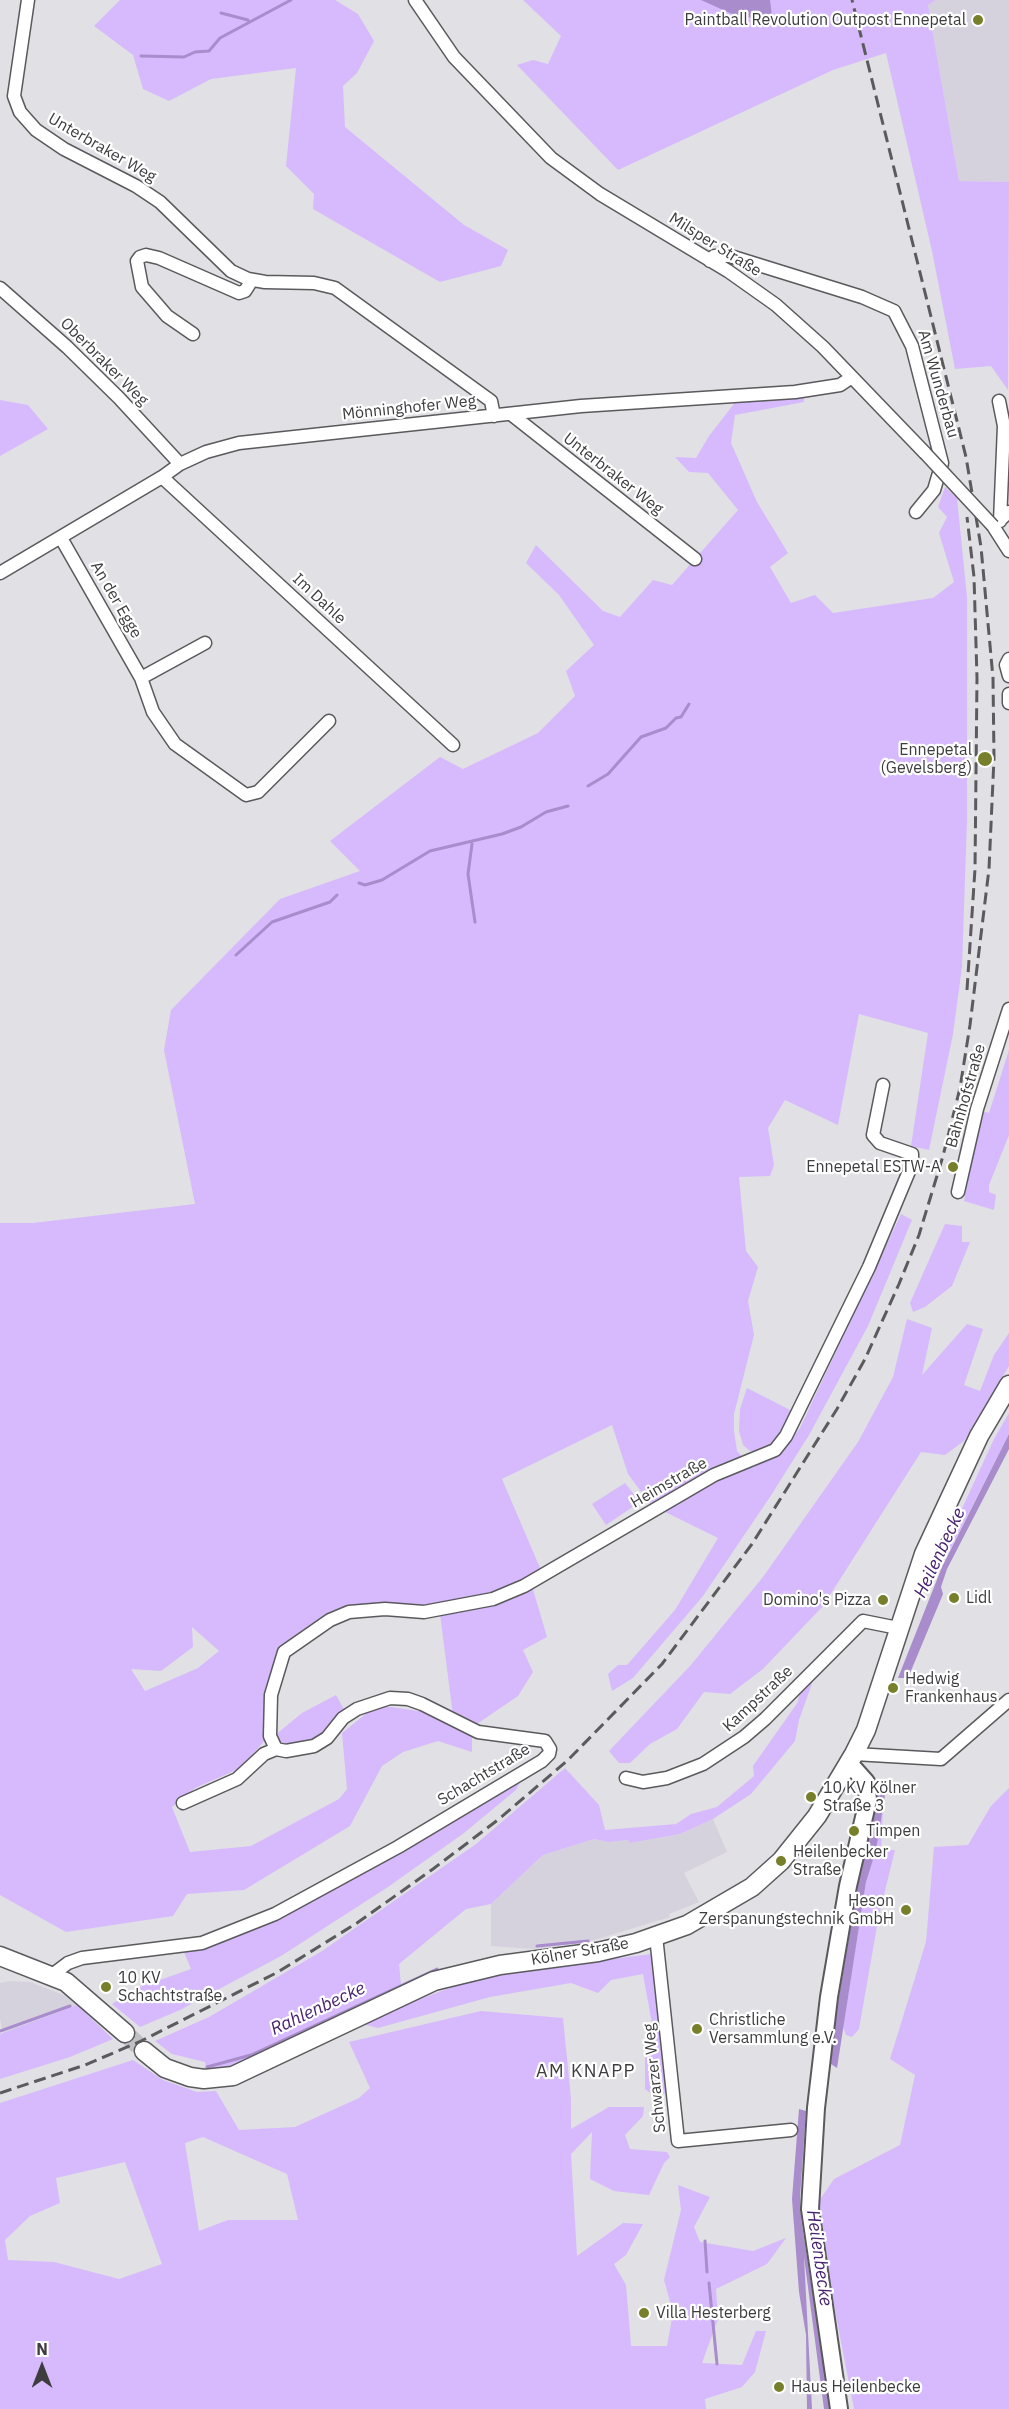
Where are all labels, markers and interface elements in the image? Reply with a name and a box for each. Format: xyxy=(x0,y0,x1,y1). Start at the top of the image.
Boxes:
place label: Paintball Revolution Outpost Ennepetal xyxy=(685,10,966,30)
marker: Paintball Revolution Outpost Ennepetal xyxy=(971,13,985,27)
street label: Unterbraker Weg xyxy=(45,109,159,187)
street label: Milsper Straße xyxy=(665,209,765,281)
street label: Oberbraker Weg xyxy=(56,314,152,410)
street label: Am Wunderbau xyxy=(913,328,963,440)
street label: Mönninghofer Weg xyxy=(341,391,477,425)
street label: Unterbraker Weg xyxy=(559,429,667,519)
street label: An der Egge xyxy=(86,558,146,642)
street label: Im Dahle xyxy=(288,570,350,628)
place label: Ennepetal (Gevelsberg) xyxy=(880,740,972,778)
marker: Ennepetal (Gevelsberg) xyxy=(976,750,994,768)
street label: Bahnhofstraße xyxy=(942,1042,990,1150)
place label: Ennepetal ESTW-A xyxy=(806,1157,941,1177)
marker: Ennepetal ESTW-A xyxy=(946,1160,960,1174)
street label: Heimstraße xyxy=(628,1454,710,1512)
water label: Heilenbecke xyxy=(910,1505,970,1601)
place label: Lidl xyxy=(966,1588,992,1608)
place label: Domino's Pizza xyxy=(763,1590,871,1610)
marker: Lidl xyxy=(947,1591,961,1605)
marker: Domino's Pizza xyxy=(876,1593,890,1607)
street label: Kampstraße xyxy=(719,1662,797,1736)
place label: Hedwig Frankenhaus xyxy=(905,1669,998,1707)
marker: Hedwig Frankenhaus xyxy=(886,1681,900,1695)
street label: Schachtstraße xyxy=(434,1740,534,1810)
place label: 10 KV Kölner Straße 3 xyxy=(823,1778,916,1816)
marker: 10 KV Kölner Straße 3 xyxy=(804,1790,818,1804)
place label: Timpen xyxy=(866,1821,920,1841)
marker: Timpen xyxy=(847,1824,861,1838)
place label: Heilenbecker Straße xyxy=(793,1842,888,1880)
marker: Heilenbecker Straße xyxy=(774,1854,788,1868)
place label: Heson Zerspanungstechnik GmbH xyxy=(699,1891,894,1929)
marker: Heson Zerspanungstechnik GmbH xyxy=(899,1903,913,1917)
street label: Kölner Straße xyxy=(530,1934,630,1970)
place label: 10 KV Schachtstraße xyxy=(118,1968,222,2006)
water label: Rahlenbecke xyxy=(267,1978,369,2040)
marker: 10 KV Schachtstraße xyxy=(99,1980,113,1994)
place label: Christliche Versammlung e.V. xyxy=(709,2010,837,2048)
street label: Schwarzer Weg xyxy=(640,2022,670,2134)
marker: Christliche Versammlung e.V. xyxy=(690,2022,704,2036)
district label: AM KNAPP xyxy=(536,2061,636,2083)
water label: Heilenbecke xyxy=(802,2209,836,2307)
place label: Villa Hesterberg xyxy=(656,2303,771,2323)
marker: Villa Hesterberg xyxy=(637,2306,651,2320)
north arrow xyxy=(12,2337,72,2397)
text: N xyxy=(36,2339,48,2359)
place label: Haus Heilenbecke xyxy=(791,2377,921,2397)
marker: Haus Heilenbecke xyxy=(772,2380,786,2394)

